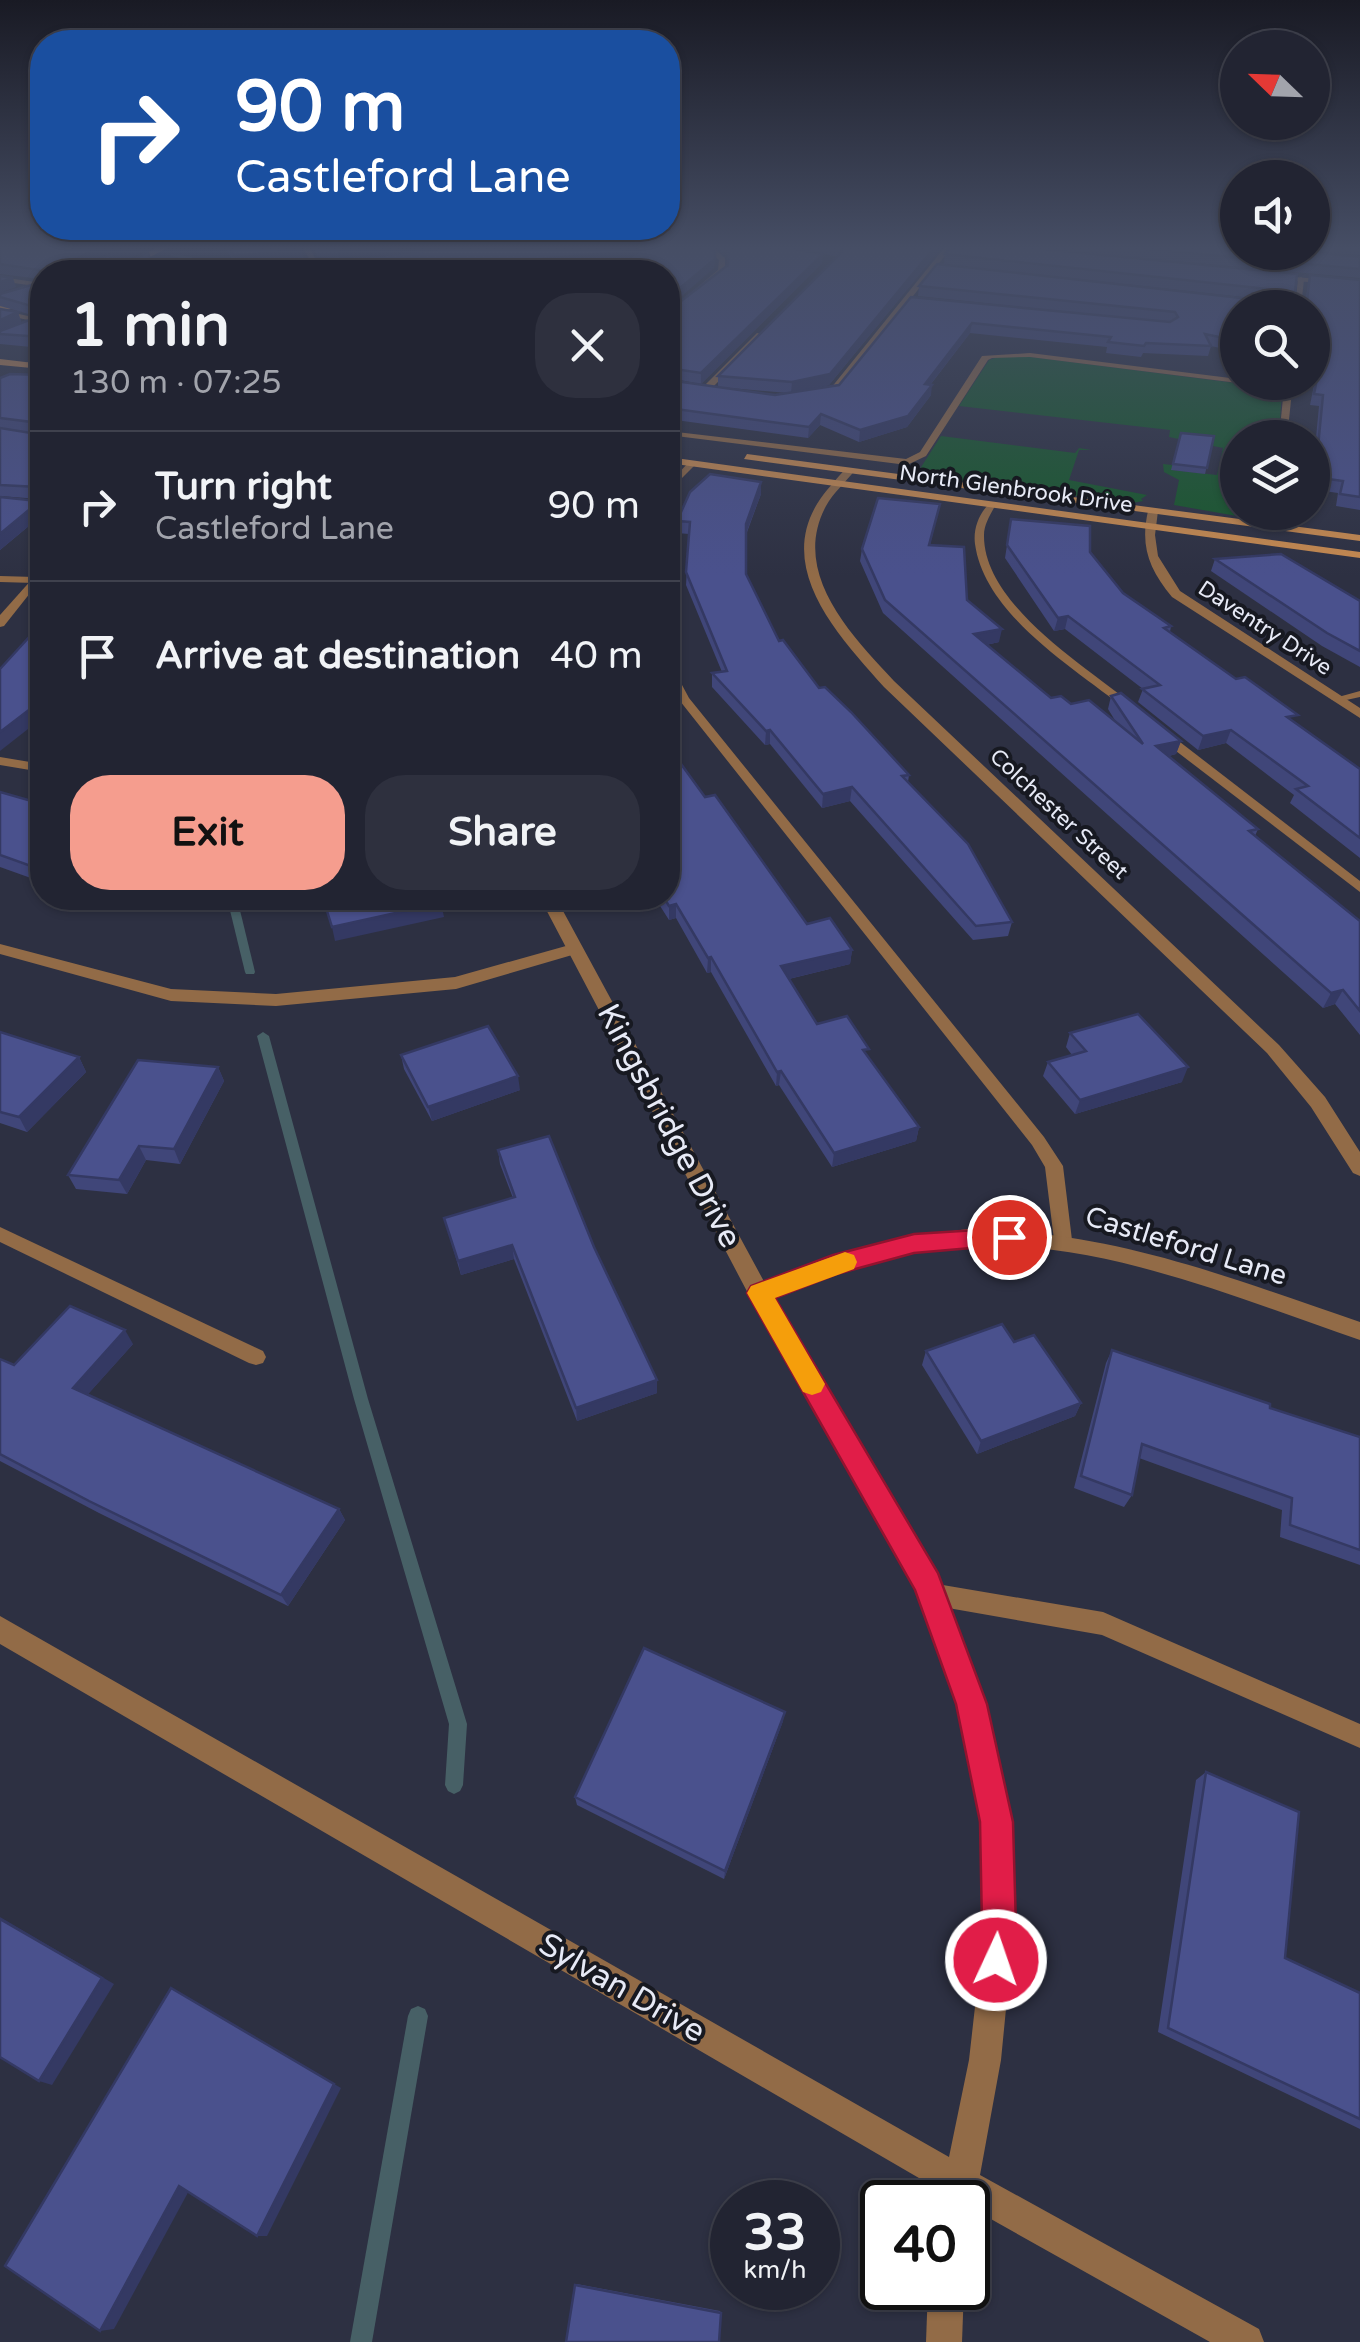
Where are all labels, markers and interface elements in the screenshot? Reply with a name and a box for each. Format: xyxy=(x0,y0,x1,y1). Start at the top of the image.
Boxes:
north arrow xyxy=(1220,30,1330,140)
map controls xyxy=(1220,30,1330,530)
text: 90 m xyxy=(235,66,405,150)
icon: right xyxy=(70,70,200,200)
text: Castleford Lane xyxy=(235,151,571,205)
button: sound xyxy=(1220,160,1330,270)
text: 1 min xyxy=(70,290,230,362)
button: search xyxy=(1220,290,1330,400)
button: close xyxy=(535,293,640,398)
text: 130 m · 07:25 xyxy=(70,364,282,402)
button: layers xyxy=(1220,420,1330,530)
street label: North Glenbrook Drive xyxy=(898,460,1134,518)
text: Turn right xyxy=(155,464,332,510)
icon: right xyxy=(70,479,125,534)
text: 90 m xyxy=(548,483,640,529)
text: Castleford Lane xyxy=(155,510,394,548)
street label: Daventry Drive xyxy=(1193,575,1337,681)
icon: arrive xyxy=(70,629,125,684)
text: Arrive at destination xyxy=(155,633,520,679)
text: 40 m xyxy=(550,633,643,679)
street label: Colchester Street xyxy=(984,743,1134,885)
button: Exit xyxy=(70,775,345,890)
button: Share xyxy=(365,775,640,890)
street label: Kingsbridge Drive xyxy=(589,998,749,1254)
pin xyxy=(967,1195,1052,1280)
street label: Castleford Lane xyxy=(1081,1199,1291,1293)
icon: arrive xyxy=(982,1210,1037,1265)
position arrow xyxy=(944,1908,1048,2012)
street label: Sylvan Drive xyxy=(532,1925,712,2051)
speed limit sign: 40 xyxy=(860,2180,990,2310)
text: 33 xyxy=(744,2203,806,2263)
text: km/h xyxy=(744,2255,806,2285)

